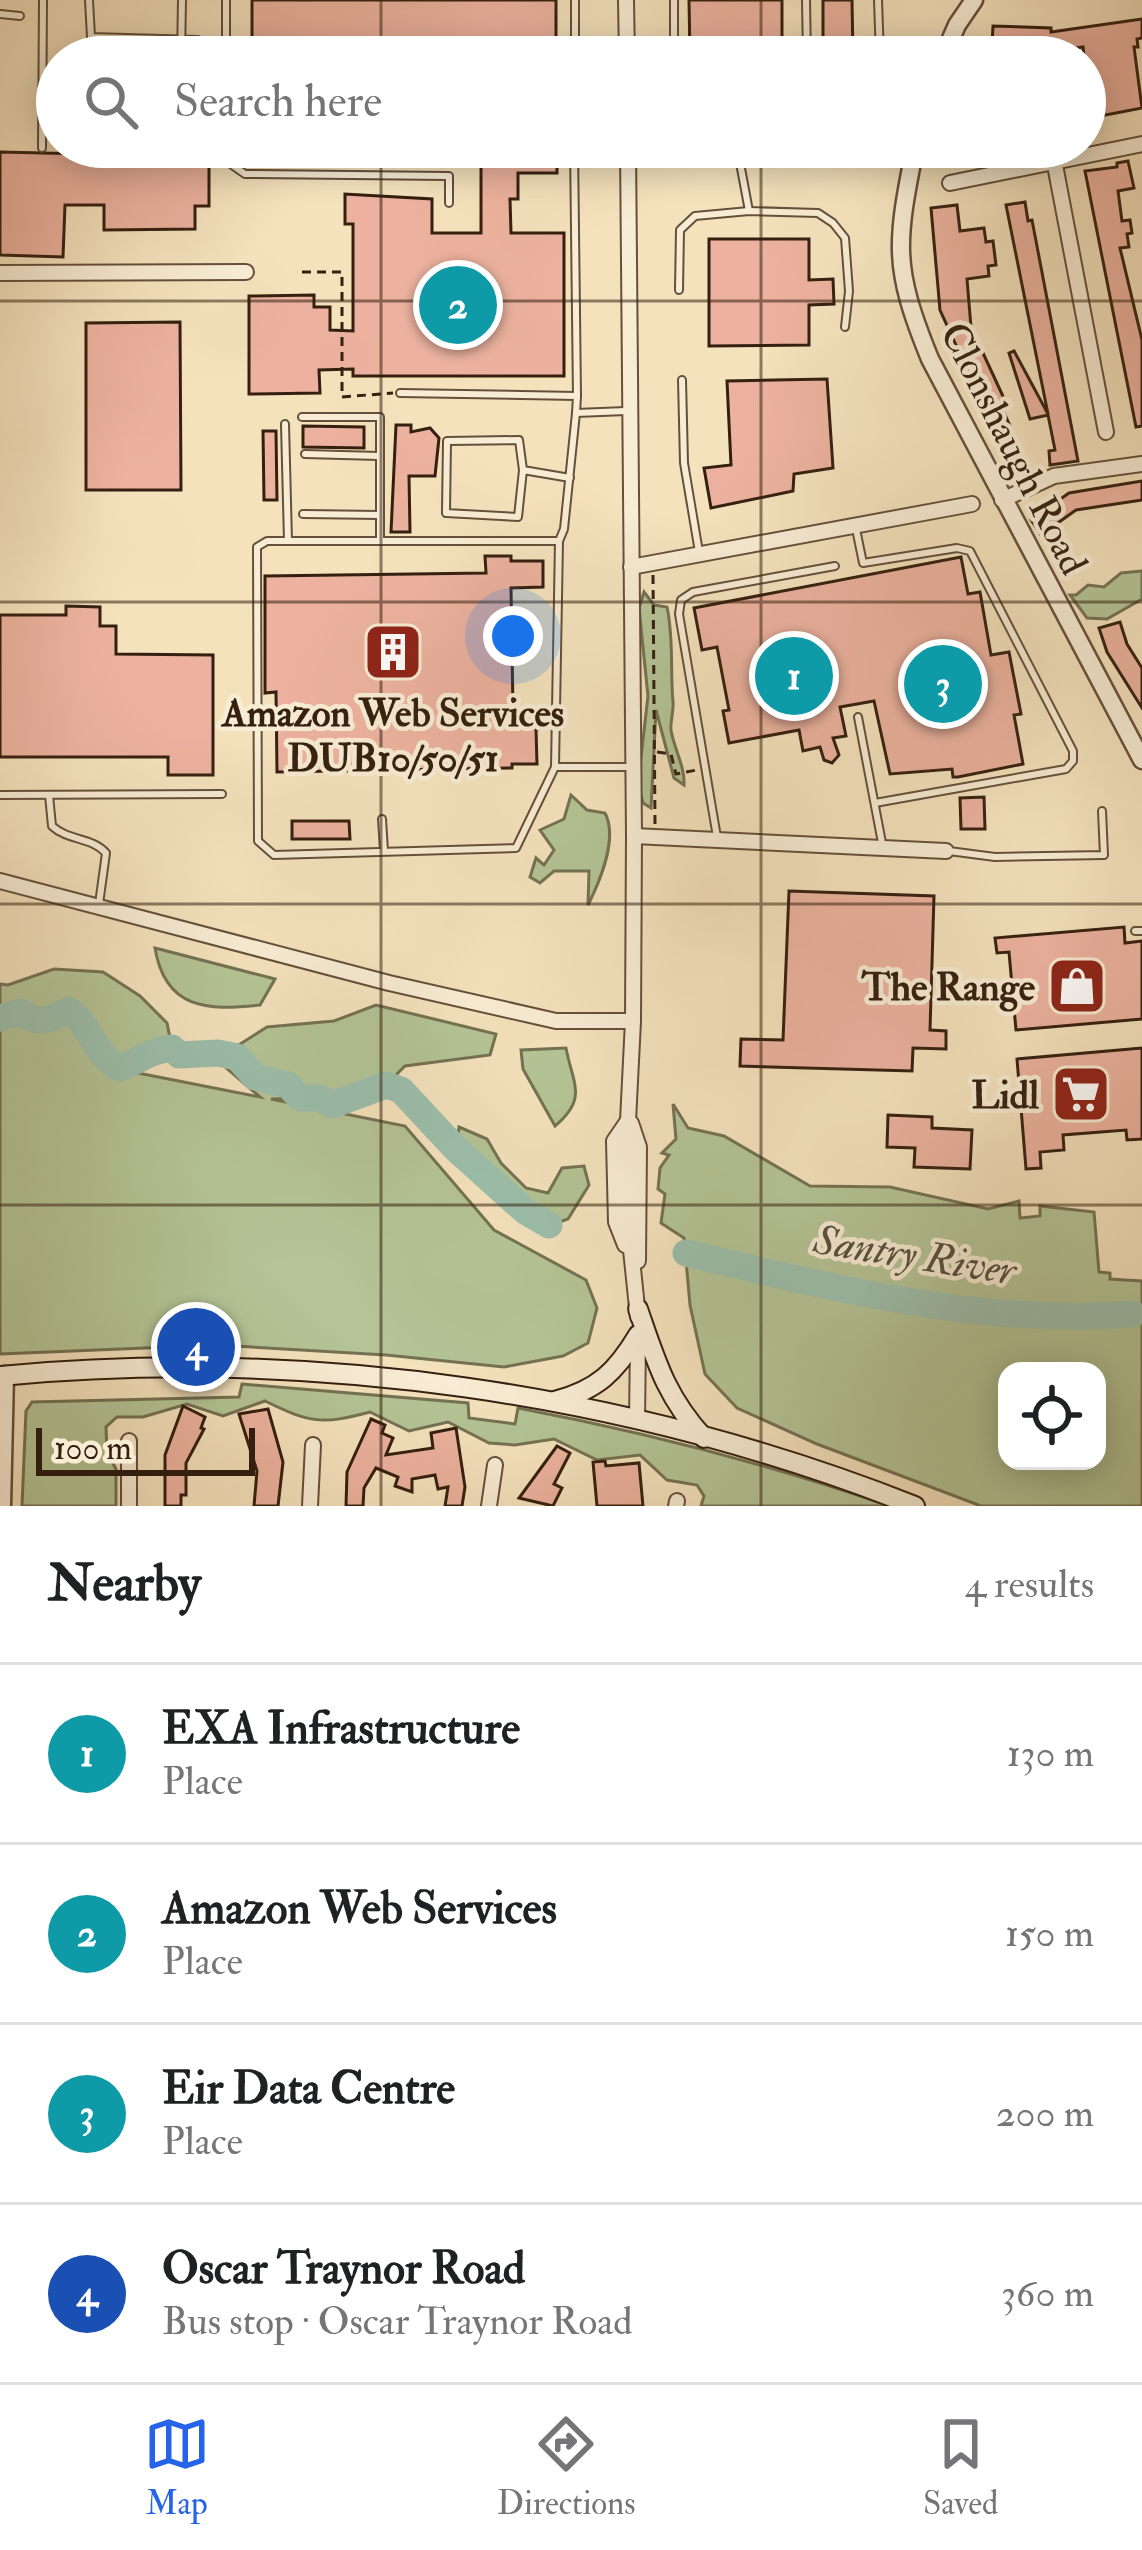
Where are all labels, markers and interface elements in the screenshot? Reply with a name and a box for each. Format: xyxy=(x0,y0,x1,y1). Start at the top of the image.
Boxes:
search box xyxy=(36,36,1106,168)
icon: search xyxy=(78,69,144,135)
text: Search here xyxy=(174,74,382,130)
pin: 2 xyxy=(419,260,497,350)
street label: Clonshaugh Road xyxy=(929,314,1098,583)
your location xyxy=(483,606,543,666)
building icon: Amazon Web Services DUB10/50/51 xyxy=(362,621,424,683)
pin: 1 xyxy=(755,631,833,721)
pin: 3 xyxy=(904,639,982,729)
place label: Amazon Web Services DUB10/50/51 xyxy=(220,689,564,783)
shop icon: The Range xyxy=(1046,955,1108,1017)
place label: The Range xyxy=(861,963,1036,1012)
supermarket icon: Lidl xyxy=(1050,1063,1112,1125)
place label: Lidl xyxy=(971,1071,1040,1120)
water label: Santry River xyxy=(809,1214,1022,1298)
pin: 4 xyxy=(157,1302,235,1392)
map controls xyxy=(998,1362,1106,1470)
button: locate xyxy=(998,1362,1106,1470)
scale bar xyxy=(36,1422,255,1475)
text: 100 m xyxy=(54,1428,132,1469)
text: Nearby xyxy=(48,1552,201,1616)
text: 4 results xyxy=(965,1560,1094,1609)
text: EXA Infrastructure xyxy=(162,1701,520,1757)
text: 1 xyxy=(80,1729,94,1778)
text: 130 m xyxy=(1007,1729,1094,1778)
text: Place xyxy=(162,1757,243,1806)
text: Amazon Web Services xyxy=(162,1881,557,1937)
text: 2 xyxy=(77,1909,97,1958)
text: 150 m xyxy=(1005,1909,1094,1958)
text: Place xyxy=(162,1937,243,1986)
text: Eir Data Centre xyxy=(162,2061,455,2117)
text: 3 xyxy=(80,2089,94,2138)
text: 200 m xyxy=(996,2089,1094,2138)
text: Place xyxy=(162,2117,243,2166)
text: Oscar Traynor Road xyxy=(162,2241,525,2297)
text: 4 xyxy=(76,2269,98,2318)
text: 360 m xyxy=(1001,2269,1094,2318)
text: Bus stop · Oscar Traynor Road xyxy=(162,2297,632,2346)
tab: Map xyxy=(144,2411,210,2524)
tab: Directions xyxy=(497,2411,636,2524)
tab: Saved xyxy=(923,2411,998,2524)

